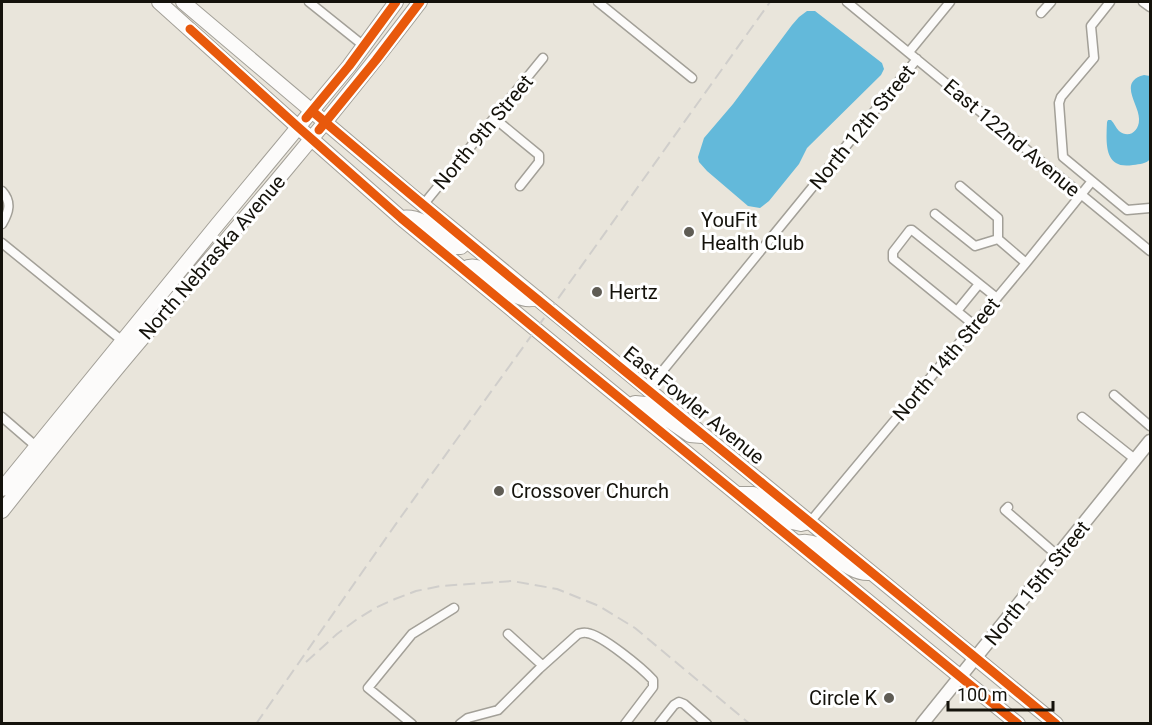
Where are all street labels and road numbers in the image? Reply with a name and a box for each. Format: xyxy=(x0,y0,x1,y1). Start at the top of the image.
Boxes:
street label: North 12th Street xyxy=(804,60,920,194)
street label: North 9th Street xyxy=(428,70,538,194)
street label: East 122nd Avenue xyxy=(939,74,1085,202)
street label: North Nebraska Avenue xyxy=(134,170,290,344)
street label: North 14th Street xyxy=(888,293,1004,425)
street label: East Fowler Avenue xyxy=(619,341,769,469)
street label: North 15th Street xyxy=(979,516,1095,650)

